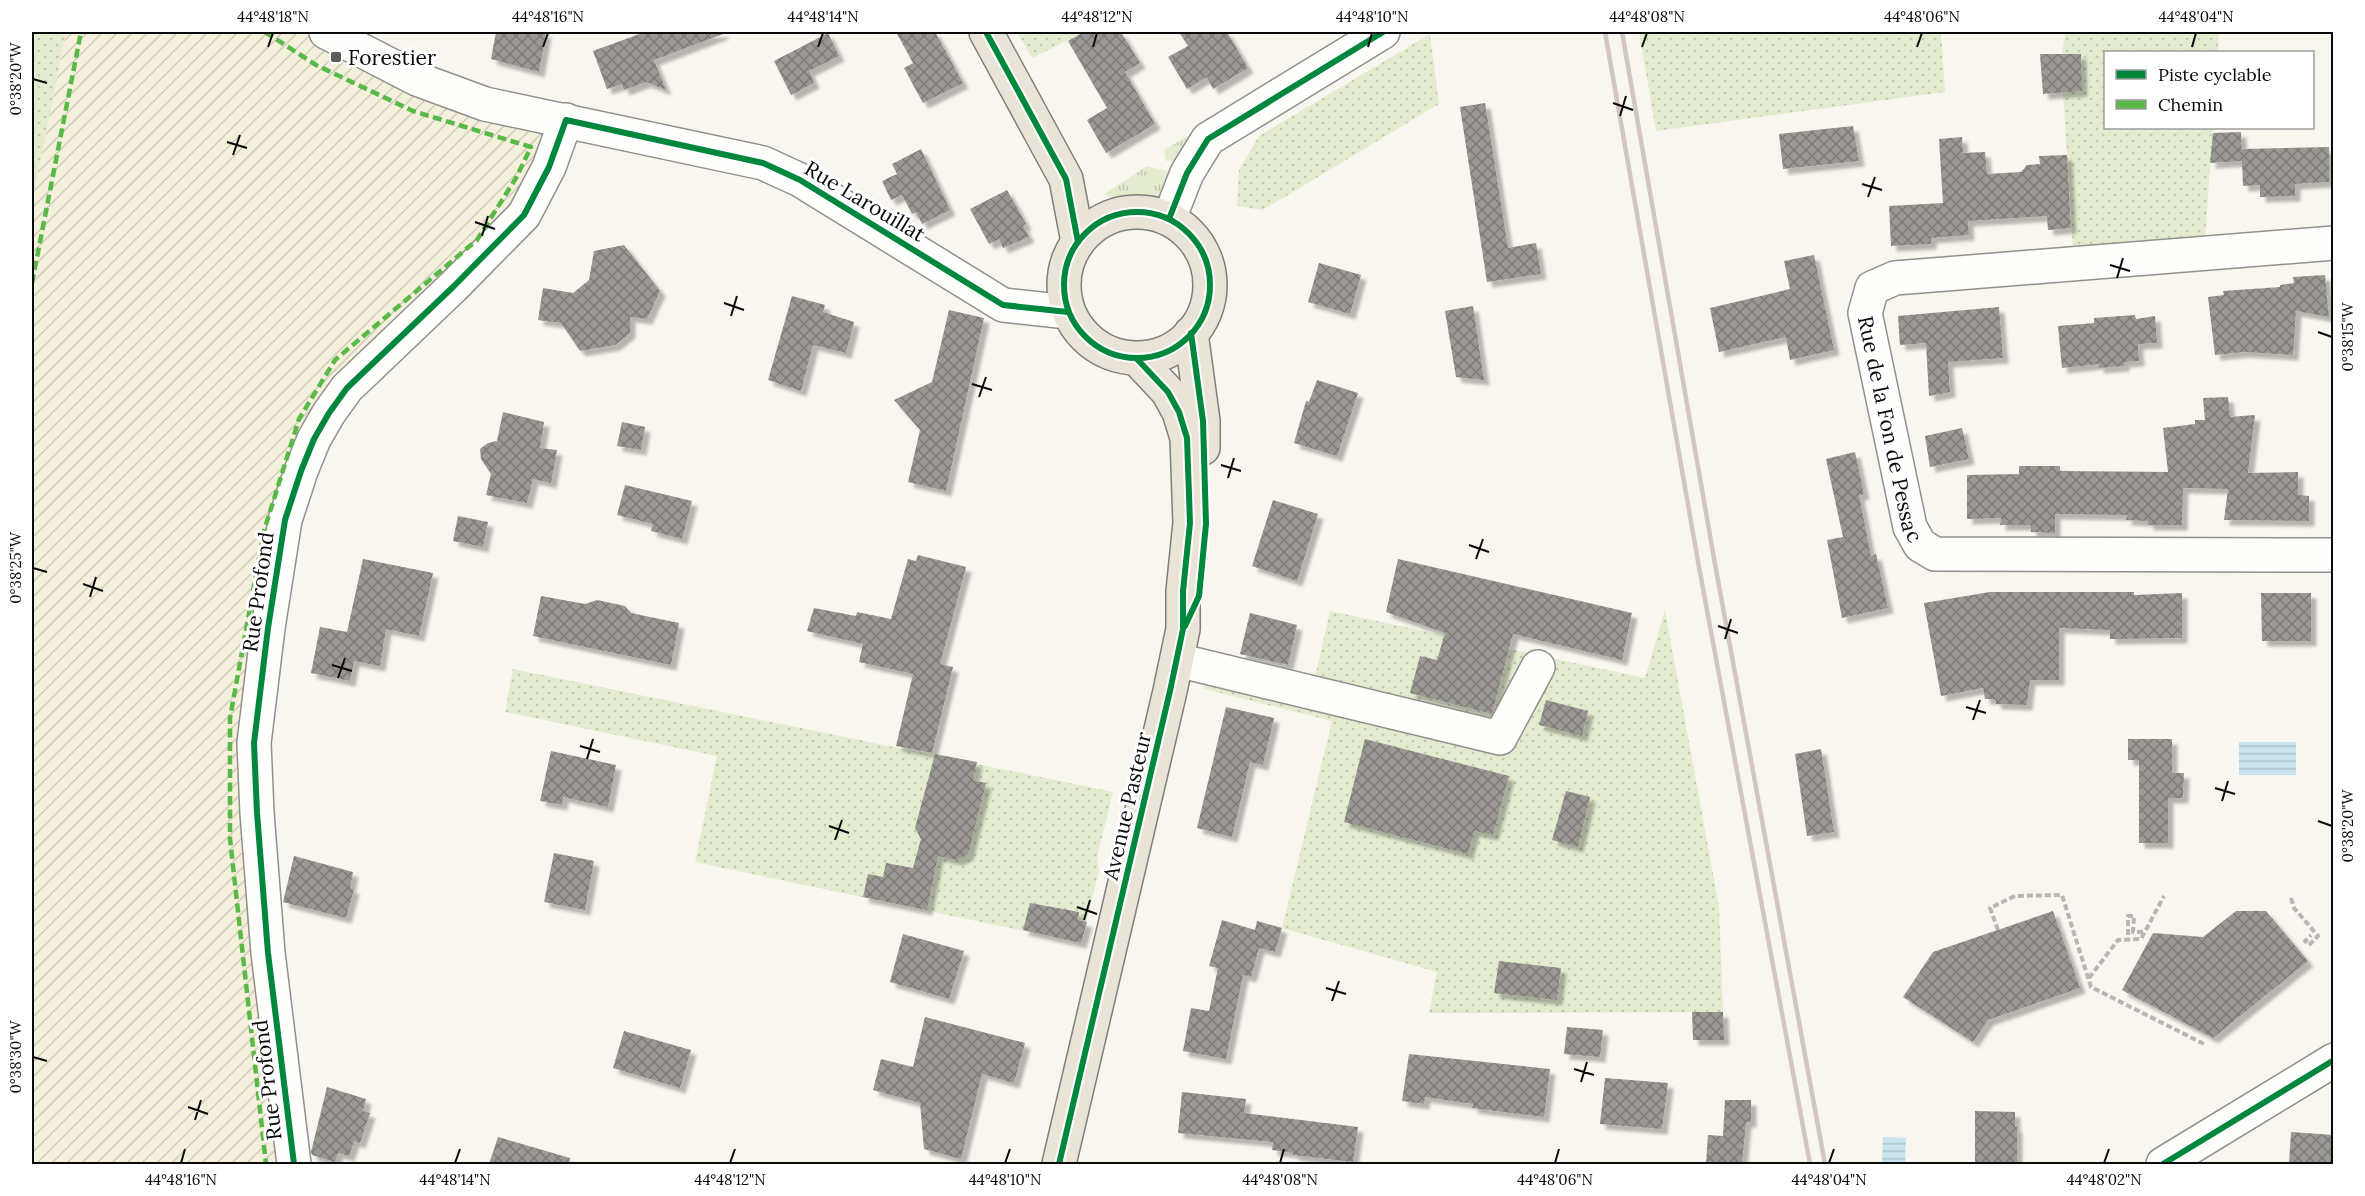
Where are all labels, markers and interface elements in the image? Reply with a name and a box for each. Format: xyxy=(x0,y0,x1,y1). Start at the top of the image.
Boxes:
text: 44°48'18"N xyxy=(237,7,309,26)
text: 44°48'16"N xyxy=(512,7,584,26)
text: 44°48'14"N xyxy=(787,7,859,26)
text: 44°48'12"N xyxy=(1061,7,1133,26)
text: 44°48'10"N xyxy=(1336,7,1408,26)
text: 44°48'08"N xyxy=(1609,7,1685,26)
text: 44°48'06"N xyxy=(1884,7,1960,26)
text: 44°48'04"N xyxy=(2158,7,2234,26)
text: 0°38'20"W xyxy=(6,42,25,115)
place label: Forestier xyxy=(348,44,436,71)
marker: Forestier xyxy=(329,50,343,64)
legend xyxy=(2104,51,2314,129)
text: Piste cyclable xyxy=(2158,63,2272,86)
text: Chemin xyxy=(2158,93,2223,116)
street label: Rue Larouillat xyxy=(800,154,931,248)
text: 0°38'15"W xyxy=(2338,301,2357,372)
street label: Rue de la Fon de Pessac xyxy=(1852,313,1929,547)
street label: Rue Profond xyxy=(236,530,280,654)
text: 0°38'25"W xyxy=(6,531,25,604)
street label: Avenue Pasteur xyxy=(1097,729,1157,884)
text: 0°38'20"W xyxy=(2338,789,2357,862)
street label: Rue Profond xyxy=(246,1018,288,1142)
text: 0°38'30"W xyxy=(6,1019,25,1094)
text: 44°48'16"N xyxy=(145,1170,217,1189)
text: 44°48'14"N xyxy=(419,1170,491,1189)
text: 44°48'12"N xyxy=(694,1170,766,1189)
text: 44°48'10"N xyxy=(969,1170,1041,1189)
text: 44°48'08"N xyxy=(1242,1170,1318,1189)
text: 44°48'06"N xyxy=(1517,1170,1593,1189)
text: 44°48'04"N xyxy=(1791,1170,1867,1189)
text: 44°48'02"N xyxy=(2066,1170,2142,1189)

